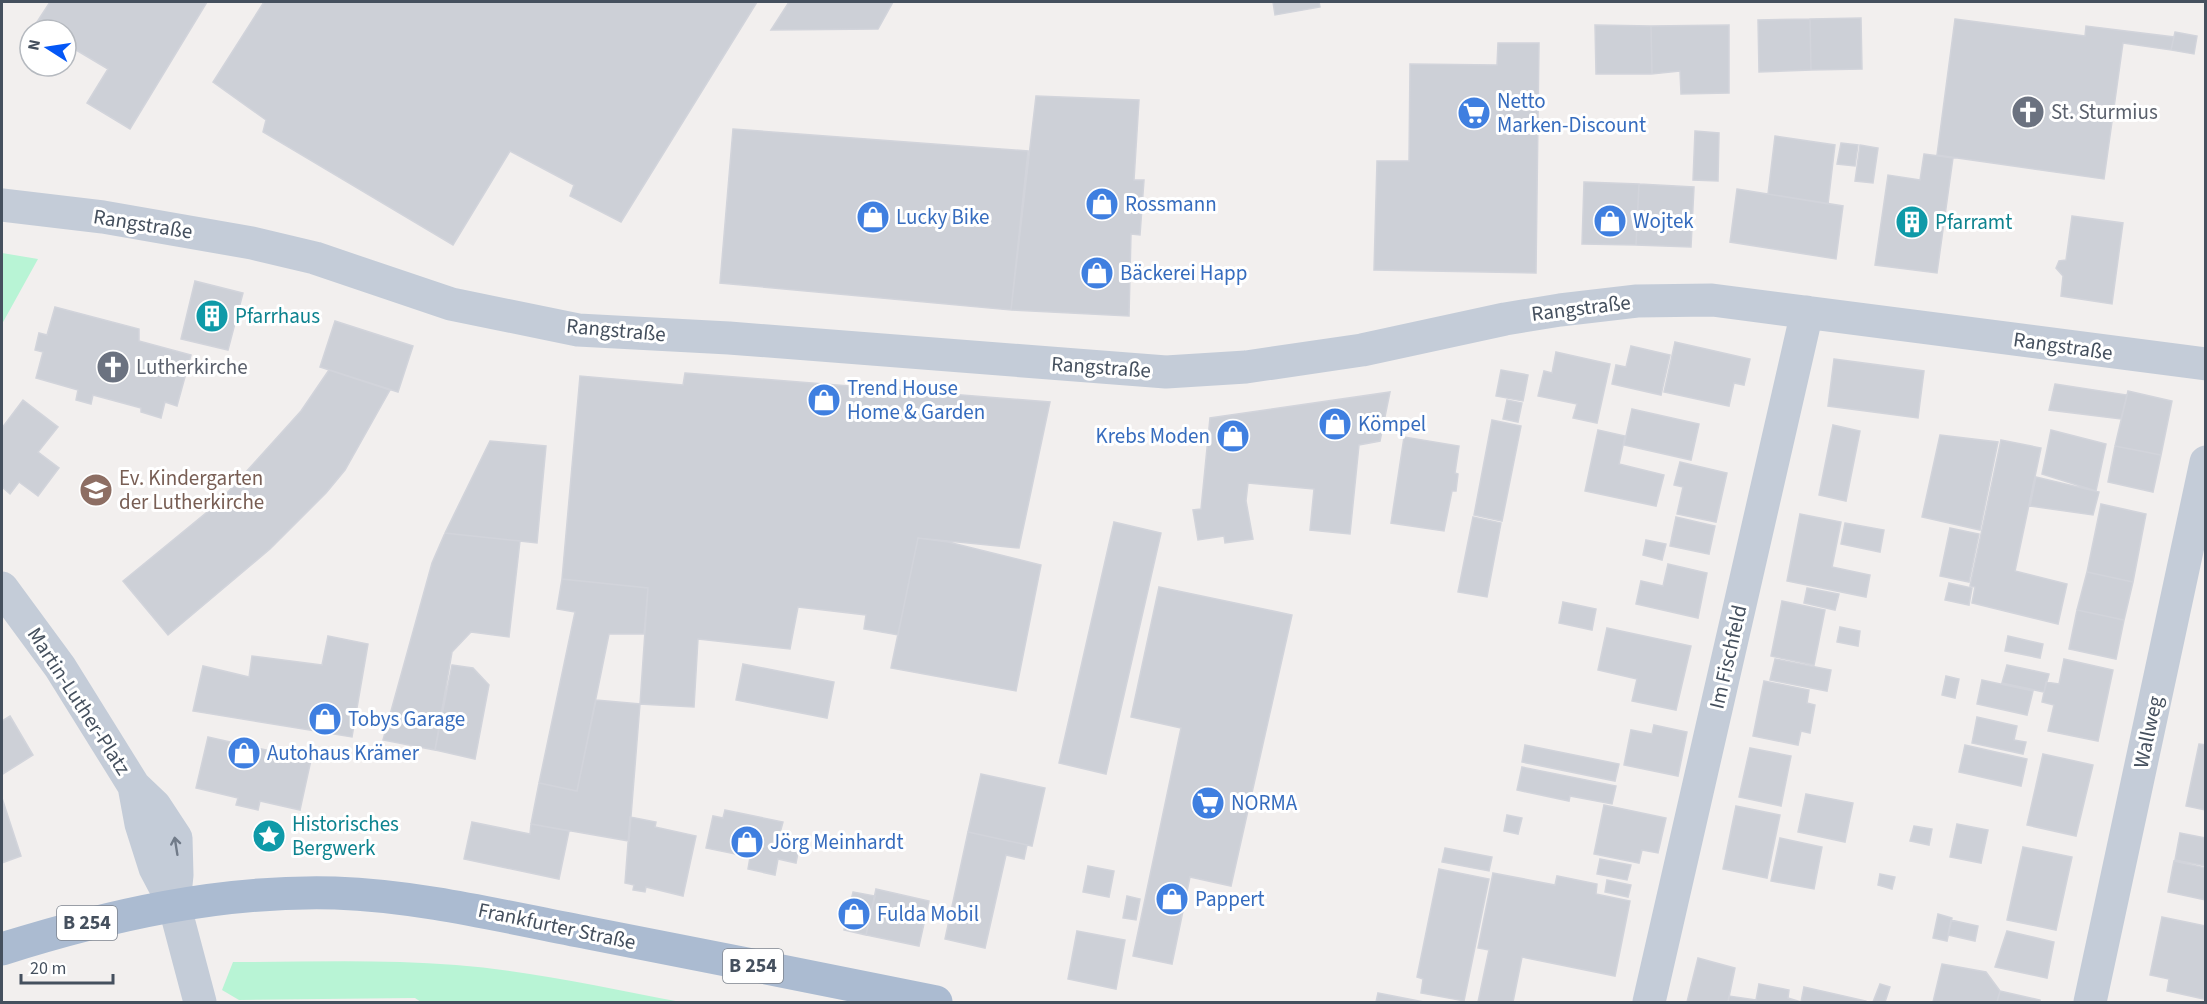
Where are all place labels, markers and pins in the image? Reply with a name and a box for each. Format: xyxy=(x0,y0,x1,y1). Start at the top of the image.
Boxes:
place label: Netto Marken-Discount xyxy=(1497,86,1646,140)
church icon: St. Sturmius xyxy=(2010,94,2046,130)
supermarket icon: Netto Marken-Discount xyxy=(1456,95,1492,131)
place label: St. Sturmius xyxy=(2051,97,2158,127)
shop icon: Rossmann xyxy=(1084,186,1120,222)
place label: Rossmann xyxy=(1125,189,1217,219)
shop icon: Lucky Bike xyxy=(855,199,891,235)
place label: Lucky Bike xyxy=(896,202,989,232)
shop icon: Wojtek xyxy=(1592,203,1628,239)
building icon: Pfarramt xyxy=(1894,204,1930,240)
place label: Wojtek xyxy=(1633,206,1694,236)
place label: Pfarramt xyxy=(1935,207,2012,237)
shop icon: Bäckerei Happ xyxy=(1079,255,1115,291)
place label: Bäckerei Happ xyxy=(1120,258,1247,288)
building icon: Pfarrhaus xyxy=(194,298,230,334)
place label: Pfarrhaus xyxy=(235,301,320,331)
church icon: Lutherkirche xyxy=(95,349,131,385)
place label: Lutherkirche xyxy=(136,352,248,382)
place label: Trend House Home & Garden xyxy=(847,373,985,427)
shop icon: Trend House Home & Garden xyxy=(806,382,842,418)
shop icon: Kömpel xyxy=(1317,406,1353,442)
place label: Kömpel xyxy=(1358,409,1426,439)
shop icon: Krebs Moden xyxy=(1215,418,1251,454)
place label: Krebs Moden xyxy=(1096,421,1210,451)
place label: Ev. Kindergarten der Lutherkirche xyxy=(119,463,264,517)
school or university icon: Ev. Kindergarten der Lutherkirche xyxy=(78,472,114,508)
shop icon: Tobys Garage xyxy=(307,701,343,737)
place label: Tobys Garage xyxy=(348,704,465,734)
shop icon: Autohaus Krämer xyxy=(226,735,262,771)
place label: Autohaus Krämer xyxy=(267,738,420,768)
supermarket icon: NORMA xyxy=(1190,785,1226,821)
place label: NORMA xyxy=(1231,788,1298,818)
place label: Historisches Bergwerk xyxy=(292,809,399,863)
place icon: Historisches Bergwerk xyxy=(251,818,287,854)
shop icon: Jörg Meinhardt xyxy=(729,824,765,860)
place label: Jörg Meinhardt xyxy=(770,827,903,857)
shop icon: Pappert xyxy=(1154,881,1190,917)
place label: Pappert xyxy=(1195,884,1265,914)
shop icon: Fulda Mobil xyxy=(836,896,872,932)
place label: Fulda Mobil xyxy=(877,899,979,929)

